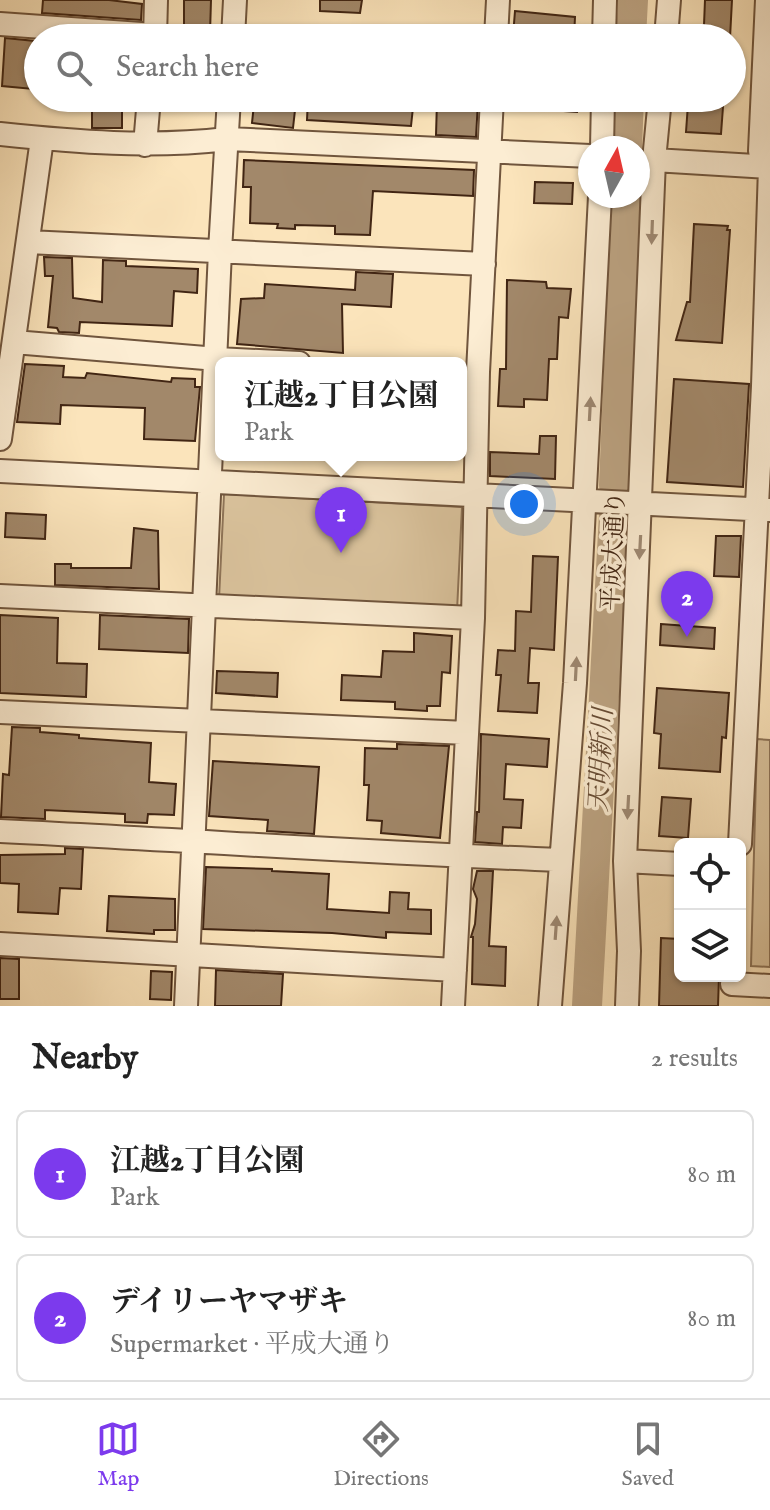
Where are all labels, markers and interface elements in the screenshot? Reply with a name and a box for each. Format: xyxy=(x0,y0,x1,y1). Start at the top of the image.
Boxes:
search box xyxy=(24,24,746,112)
icon: search xyxy=(52,46,96,90)
text: Search here xyxy=(116,49,259,87)
north arrow xyxy=(578,136,650,208)
one-way arrow xyxy=(645,220,658,245)
popup xyxy=(215,357,467,461)
text: 江越2丁目公園 xyxy=(244,378,438,416)
one-way arrow xyxy=(583,396,596,421)
text: Park xyxy=(244,416,293,449)
your location xyxy=(504,484,544,524)
pin: 1 xyxy=(315,487,367,553)
street label: 平成大通り xyxy=(596,490,633,612)
one-way arrow xyxy=(633,535,646,560)
pin: 2 xyxy=(661,571,713,637)
one-way arrow xyxy=(570,656,583,681)
water label: 天明新川 xyxy=(582,704,621,813)
one-way arrow xyxy=(621,795,634,820)
map controls xyxy=(674,838,746,982)
button: locate xyxy=(674,838,746,910)
button: layers xyxy=(674,910,746,982)
one-way arrow xyxy=(550,915,563,940)
text: Nearby xyxy=(32,1037,138,1080)
text: 2 results xyxy=(651,1042,738,1075)
text: 江越2丁目公園 xyxy=(110,1143,304,1181)
text: 1 xyxy=(55,1158,65,1191)
text: 80 m xyxy=(687,1158,736,1191)
text: Park xyxy=(110,1181,159,1214)
text: デイリーヤマザキ xyxy=(110,1284,348,1322)
text: 2 xyxy=(54,1302,66,1335)
text: 80 m xyxy=(687,1302,736,1335)
text: Supermarket · 平成大通り xyxy=(110,1328,395,1361)
tab: Map xyxy=(96,1417,140,1493)
tab: Directions xyxy=(333,1417,429,1493)
tab: Saved xyxy=(622,1417,674,1493)

